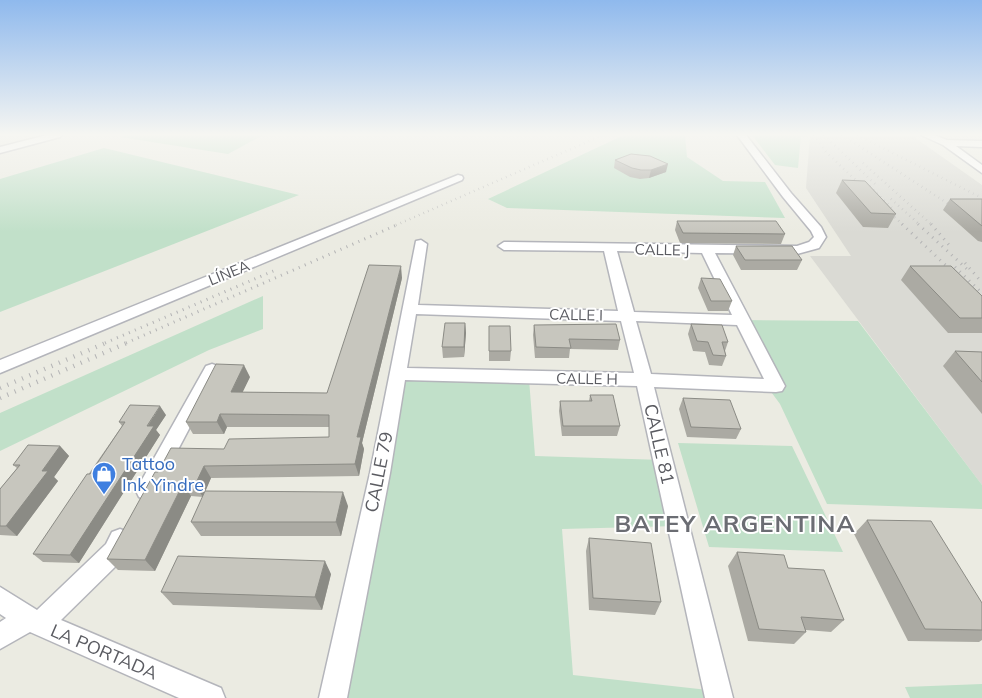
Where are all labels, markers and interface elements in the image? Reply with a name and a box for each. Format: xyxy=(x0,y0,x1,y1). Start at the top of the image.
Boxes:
street label: CALLE J xyxy=(634,240,690,259)
street label: LÍNEA xyxy=(205,256,252,289)
street label: CALLE I xyxy=(549,305,603,324)
street label: CALLE H xyxy=(556,368,618,389)
street label: CALLE 81 xyxy=(639,401,680,486)
street label: CALLE 79 xyxy=(359,430,398,514)
place label: Tattoo Ink Yindre xyxy=(122,452,204,496)
shop icon: Tattoo Ink Yindre xyxy=(91,461,117,495)
district label: BATEY ARGENTINA xyxy=(615,508,855,538)
street label: LA PORTADA xyxy=(47,619,161,684)

